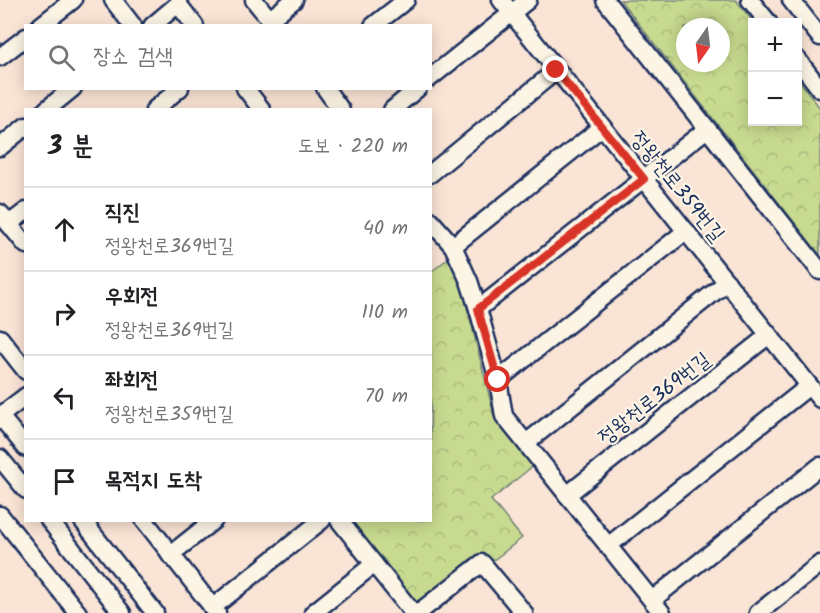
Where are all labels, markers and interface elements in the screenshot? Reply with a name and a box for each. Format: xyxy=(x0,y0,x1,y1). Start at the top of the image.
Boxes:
north arrow xyxy=(676,18,730,72)
map controls xyxy=(748,18,802,126)
button: + xyxy=(748,18,802,72)
search box xyxy=(24,24,432,90)
text: 장소 검색 xyxy=(93,40,173,75)
icon: search xyxy=(45,41,78,74)
route end xyxy=(542,56,568,82)
button: − xyxy=(748,72,802,126)
street label: 정왕천로359번길 xyxy=(622,124,732,250)
text: 3 분 xyxy=(48,126,93,168)
text: 도보 · 220 m xyxy=(298,131,408,163)
text: 직진 xyxy=(105,196,140,231)
icon: ahead xyxy=(48,213,81,246)
text: 40 m xyxy=(363,213,408,245)
text: 정왕천로369번길 xyxy=(105,231,234,263)
text: 우회전 xyxy=(105,280,158,315)
icon: right xyxy=(48,297,81,330)
text: 110 m xyxy=(362,297,408,329)
text: 정왕천로369번길 xyxy=(105,315,234,347)
street label: 정왕천로369번길 xyxy=(591,344,718,454)
text: 좌회전 xyxy=(105,364,158,399)
route start xyxy=(484,366,510,392)
icon: left xyxy=(48,381,81,414)
text: 70 m xyxy=(365,381,408,413)
text: 정왕천로359번길 xyxy=(105,399,233,431)
text: 목적지 도착 xyxy=(105,464,202,499)
icon: arrive xyxy=(48,465,81,498)

